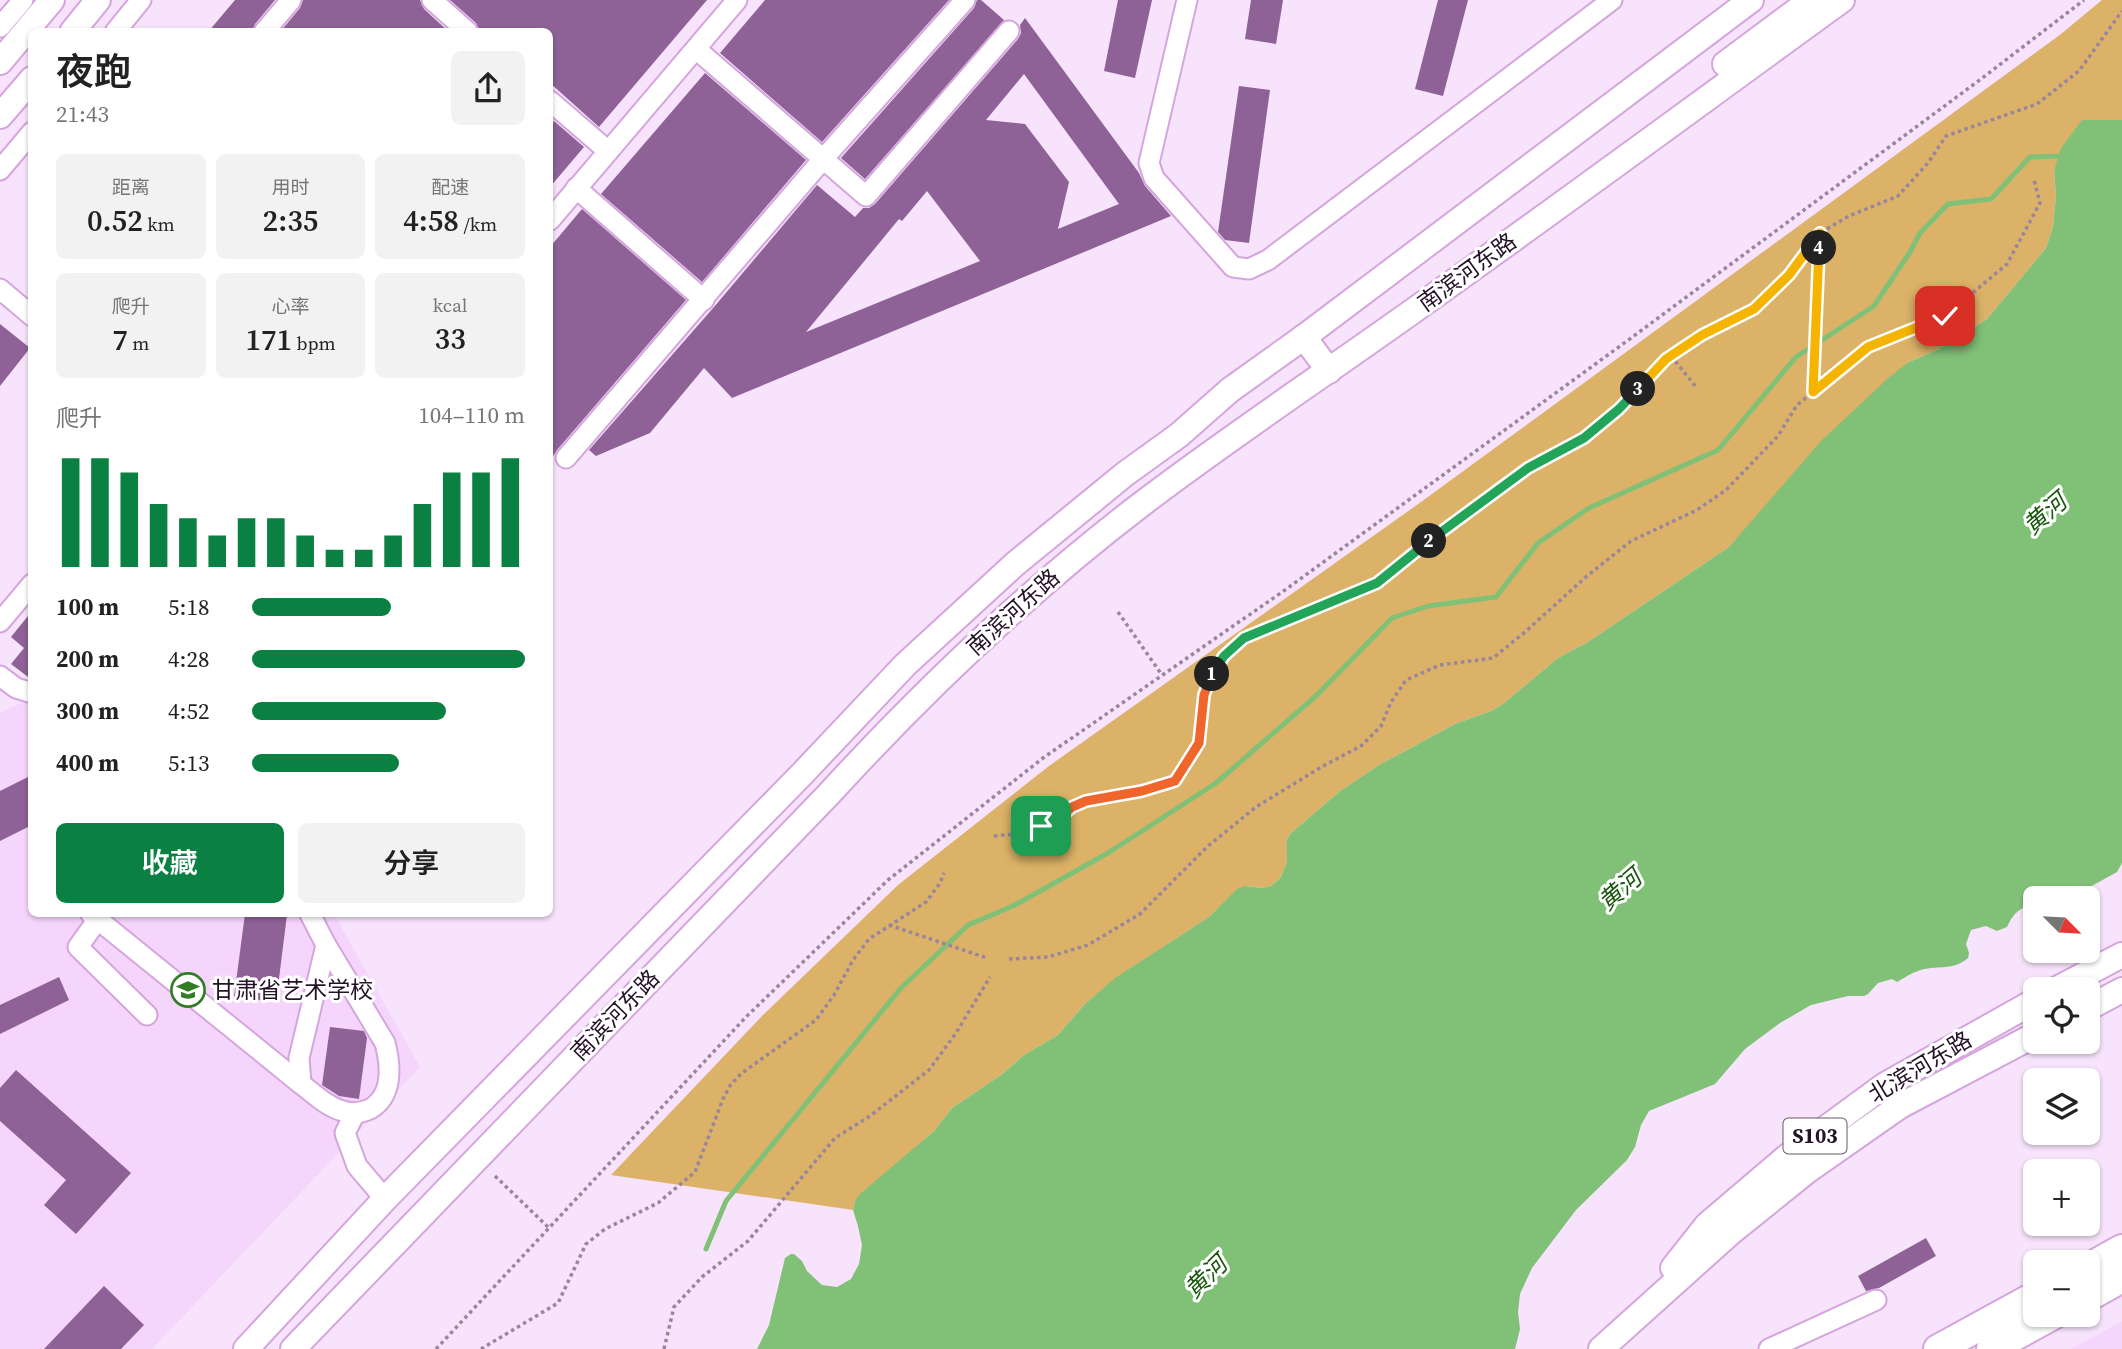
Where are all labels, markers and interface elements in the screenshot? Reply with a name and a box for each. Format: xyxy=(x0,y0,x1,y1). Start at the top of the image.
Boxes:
text: 夜跑 xyxy=(56,46,132,98)
button: share xyxy=(451,51,525,125)
text: 21:43 xyxy=(56,98,109,130)
text: 距离 xyxy=(112,174,150,200)
text: 用时 xyxy=(271,174,310,200)
text: 配速 xyxy=(431,174,469,200)
text: 0.52 xyxy=(87,200,143,241)
text: 2:35 xyxy=(263,200,318,241)
text: 4:58 xyxy=(403,200,459,241)
text: km xyxy=(143,211,175,237)
text: /km xyxy=(459,211,497,237)
street label: 南滨河东路 xyxy=(1411,225,1523,319)
pin: 4 xyxy=(1801,230,1836,266)
text: 4 xyxy=(1813,234,1824,260)
pin xyxy=(1915,286,1975,346)
text: kcal xyxy=(433,292,467,318)
text: 爬升 xyxy=(112,293,150,319)
text: 心率 xyxy=(271,293,310,319)
icon: check xyxy=(1926,297,1964,335)
text: 33 xyxy=(435,318,466,359)
text: 7 xyxy=(112,319,128,360)
text: 171 xyxy=(245,319,292,360)
text: m xyxy=(128,330,149,356)
text: bpm xyxy=(292,330,336,356)
pin: 3 xyxy=(1620,372,1656,406)
text: 3 xyxy=(1632,375,1643,401)
text: 104–110 m xyxy=(418,399,525,431)
text: 爬升 xyxy=(56,402,102,434)
water label: 黄河 xyxy=(2016,483,2077,542)
pin: 2 xyxy=(1412,524,1446,558)
text: 2 xyxy=(1423,527,1434,553)
street label: 南滨河东路 xyxy=(960,562,1066,662)
text: 100 m xyxy=(56,591,119,623)
text: 5:18 xyxy=(168,591,209,623)
text: 200 m xyxy=(56,643,119,675)
text: 4:28 xyxy=(168,643,209,675)
pin: 1 xyxy=(1194,656,1230,692)
text: 1 xyxy=(1206,660,1217,686)
text: 300 m xyxy=(56,695,119,727)
text: 4:52 xyxy=(168,695,209,727)
text: 400 m xyxy=(56,747,119,779)
text: 5:13 xyxy=(168,747,209,779)
pin xyxy=(1011,796,1071,856)
icon: arrive xyxy=(1022,807,1060,845)
button: 收藏 xyxy=(56,823,284,903)
button: 分享 xyxy=(298,823,525,903)
water label: 黄河 xyxy=(1591,859,1652,918)
north arrow xyxy=(2023,886,2100,962)
map controls xyxy=(2023,886,2100,1327)
street label: 南滨河东路 xyxy=(564,963,666,1067)
school or university icon: 甘肃省艺术学校 xyxy=(169,971,207,1009)
place label: 甘肃省艺术学校 xyxy=(212,974,373,1006)
button: locate xyxy=(2023,977,2100,1054)
street label: 北滨河东路 xyxy=(1862,1024,1978,1110)
button: layers xyxy=(2023,1068,2100,1145)
road number: S103 xyxy=(1784,1118,1846,1154)
button: + xyxy=(2023,1159,2100,1236)
water label: 黄河 xyxy=(1177,1245,1237,1305)
button: − xyxy=(2023,1250,2100,1327)

